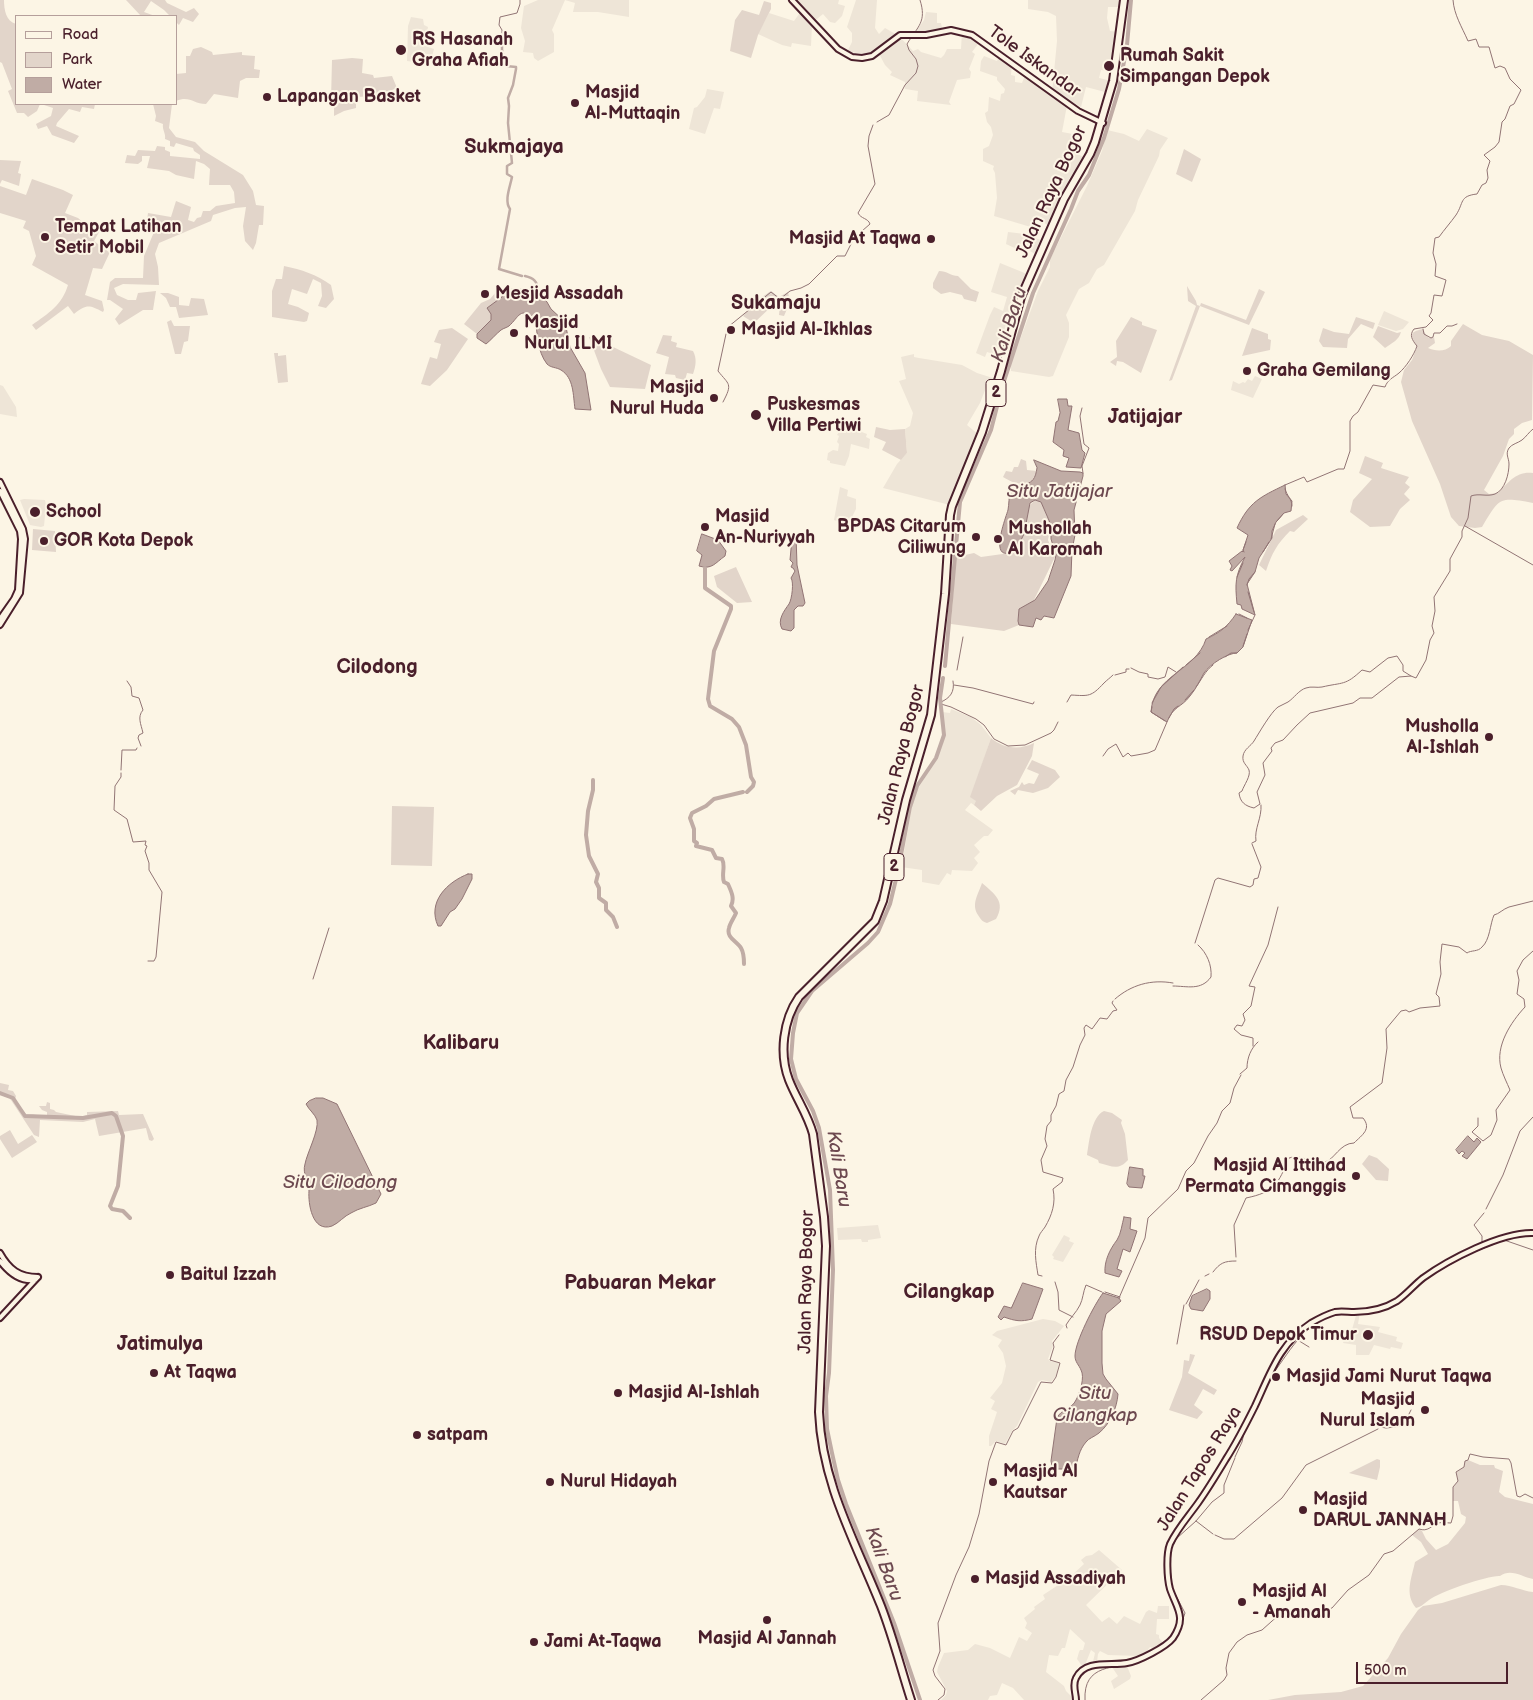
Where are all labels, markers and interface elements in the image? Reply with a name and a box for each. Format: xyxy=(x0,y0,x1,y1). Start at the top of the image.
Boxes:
legend xyxy=(15,15,178,105)
street label: Tole Iskandar xyxy=(984,21,1084,103)
text: Road xyxy=(62,25,98,44)
place label: RS Hasanah Graha Afiah xyxy=(412,29,513,72)
marker: RS Hasanah Graha Afiah xyxy=(394,43,408,57)
place label: Rumah Sakit Simpangan Depok xyxy=(1120,45,1270,88)
text: Park xyxy=(62,50,92,69)
marker: Rumah Sakit Simpangan Depok xyxy=(1102,59,1116,73)
text: Water xyxy=(62,75,102,94)
place label: Masjid Al-Muttaqin xyxy=(585,82,680,125)
place label: Lapangan Basket xyxy=(277,86,421,108)
marker: Lapangan Basket xyxy=(261,91,273,103)
marker: Masjid Al-Muttaqin xyxy=(569,97,581,109)
street label: Jalan Raya Bogor xyxy=(1012,122,1092,262)
district label: Sukmajaya xyxy=(464,136,564,160)
place label: Tempat Latihan Setir Mobil xyxy=(55,216,182,258)
place label: Masjid At Taqwa xyxy=(789,228,921,250)
marker: Tempat Latihan Setir Mobil xyxy=(39,231,51,243)
marker: Masjid At Taqwa xyxy=(925,233,937,245)
place label: Mesjid Assadah xyxy=(495,283,623,305)
water label: Kali Baru xyxy=(987,285,1033,365)
marker: Mesjid Assadah xyxy=(479,288,491,300)
district label: Sukamaju xyxy=(731,292,821,316)
place label: Masjid Nurul ILMI xyxy=(524,312,612,354)
place label: Masjid Al-Ikhlas xyxy=(741,319,872,341)
marker: Masjid Al-Ikhlas xyxy=(725,324,737,336)
marker: Masjid Nurul ILMI xyxy=(508,327,520,339)
place label: Graha Gemilang xyxy=(1257,360,1391,382)
marker: Graha Gemilang xyxy=(1241,365,1253,377)
place label: Masjid Nurul Huda xyxy=(609,377,704,419)
road number: 2 xyxy=(986,379,1006,406)
marker: Masjid Nurul Huda xyxy=(708,392,720,404)
place label: Puskesmas Villa Pertiwi xyxy=(767,394,861,436)
district label: Jatijajar xyxy=(1108,406,1182,430)
marker: Puskesmas Villa Pertiwi xyxy=(749,408,763,422)
water label: Situ Jatijajar xyxy=(1006,481,1112,503)
place label: School xyxy=(46,501,102,523)
marker: School xyxy=(28,505,42,519)
place label: Masjid An-Nuriyyah xyxy=(715,506,815,548)
place label: BPDAS Citarum Ciliwung xyxy=(837,516,966,558)
place label: Mushollah Al Karomah xyxy=(1008,518,1103,560)
marker: Masjid An-Nuriyyah xyxy=(699,521,711,533)
place label: GOR Kota Depok xyxy=(54,530,193,552)
marker: BPDAS Citarum Ciliwung xyxy=(970,531,982,543)
marker: Mushollah Al Karomah xyxy=(992,533,1004,545)
marker: GOR Kota Depok xyxy=(38,535,50,547)
district label: Cilodong xyxy=(336,656,418,680)
street label: Jalan Raya Bogor xyxy=(874,683,930,827)
place label: Musholla Al-Ishlah xyxy=(1405,716,1479,759)
marker: Musholla Al-Ishlah xyxy=(1483,731,1495,743)
road number: 2 xyxy=(884,854,904,880)
district label: Kalibaru xyxy=(423,1032,499,1056)
water label: Kali Baru xyxy=(821,1129,855,1209)
place label: Masjid Al Ittihad Permata Cimanggis xyxy=(1185,1155,1346,1198)
marker: Masjid Al Ittihad Permata Cimanggis xyxy=(1350,1170,1362,1182)
water label: Situ Cilodong xyxy=(283,1172,397,1194)
street label: Jalan Raya Bogor xyxy=(795,1210,819,1354)
place label: Baitul Izzah xyxy=(180,1264,276,1286)
marker: Baitul Izzah xyxy=(164,1269,176,1281)
district label: Pabuaran Mekar xyxy=(564,1272,716,1296)
district label: Cilangkap xyxy=(903,1281,995,1305)
place label: RSUD Depok Timur xyxy=(1199,1324,1357,1346)
marker: RSUD Depok Timur xyxy=(1361,1328,1375,1342)
district label: Jatimulya xyxy=(117,1333,203,1357)
place label: At Taqwa xyxy=(164,1362,237,1384)
place label: Masjid Jami Nurut Taqwa xyxy=(1286,1366,1492,1388)
marker: At Taqwa xyxy=(148,1367,160,1379)
marker: Masjid Jami Nurut Taqwa xyxy=(1270,1371,1282,1383)
place label: Masjid Al-Ishlah xyxy=(628,1382,760,1404)
water label: Situ Cilangkap xyxy=(1053,1383,1137,1427)
marker: Masjid Al-Ishlah xyxy=(612,1387,624,1399)
place label: Masjid Nurul Islam xyxy=(1320,1389,1415,1432)
street label: Jalan Tapos Raya xyxy=(1153,1403,1247,1535)
marker: Masjid Nurul Islam xyxy=(1419,1404,1431,1416)
place label: satpam xyxy=(427,1424,488,1446)
marker: satpam xyxy=(411,1429,423,1441)
place label: Masjid Al Kautsar xyxy=(1003,1461,1078,1504)
place label: Nurul Hidayah xyxy=(560,1471,677,1493)
marker: Nurul Hidayah xyxy=(544,1476,556,1488)
marker: Masjid Al Kautsar xyxy=(987,1476,999,1488)
place label: Masjid DARUL JANNAH xyxy=(1313,1489,1447,1532)
marker: Masjid DARUL JANNAH xyxy=(1297,1504,1309,1516)
water label: Kali Baru xyxy=(859,1524,907,1604)
place label: Masjid Assadiyah xyxy=(985,1568,1126,1590)
marker: Masjid Assadiyah xyxy=(969,1573,981,1585)
place label: Masjid Al - Amanah xyxy=(1252,1581,1331,1624)
marker: Masjid Al - Amanah xyxy=(1236,1596,1248,1608)
marker: Masjid Al Jannah xyxy=(761,1614,773,1626)
place label: Masjid Al Jannah xyxy=(697,1628,837,1650)
place label: Jami At-Taqwa xyxy=(544,1631,662,1653)
marker: Jami At-Taqwa xyxy=(528,1636,540,1648)
scale bar xyxy=(1358,1652,1510,1684)
text: 500 m xyxy=(1364,1661,1407,1680)

